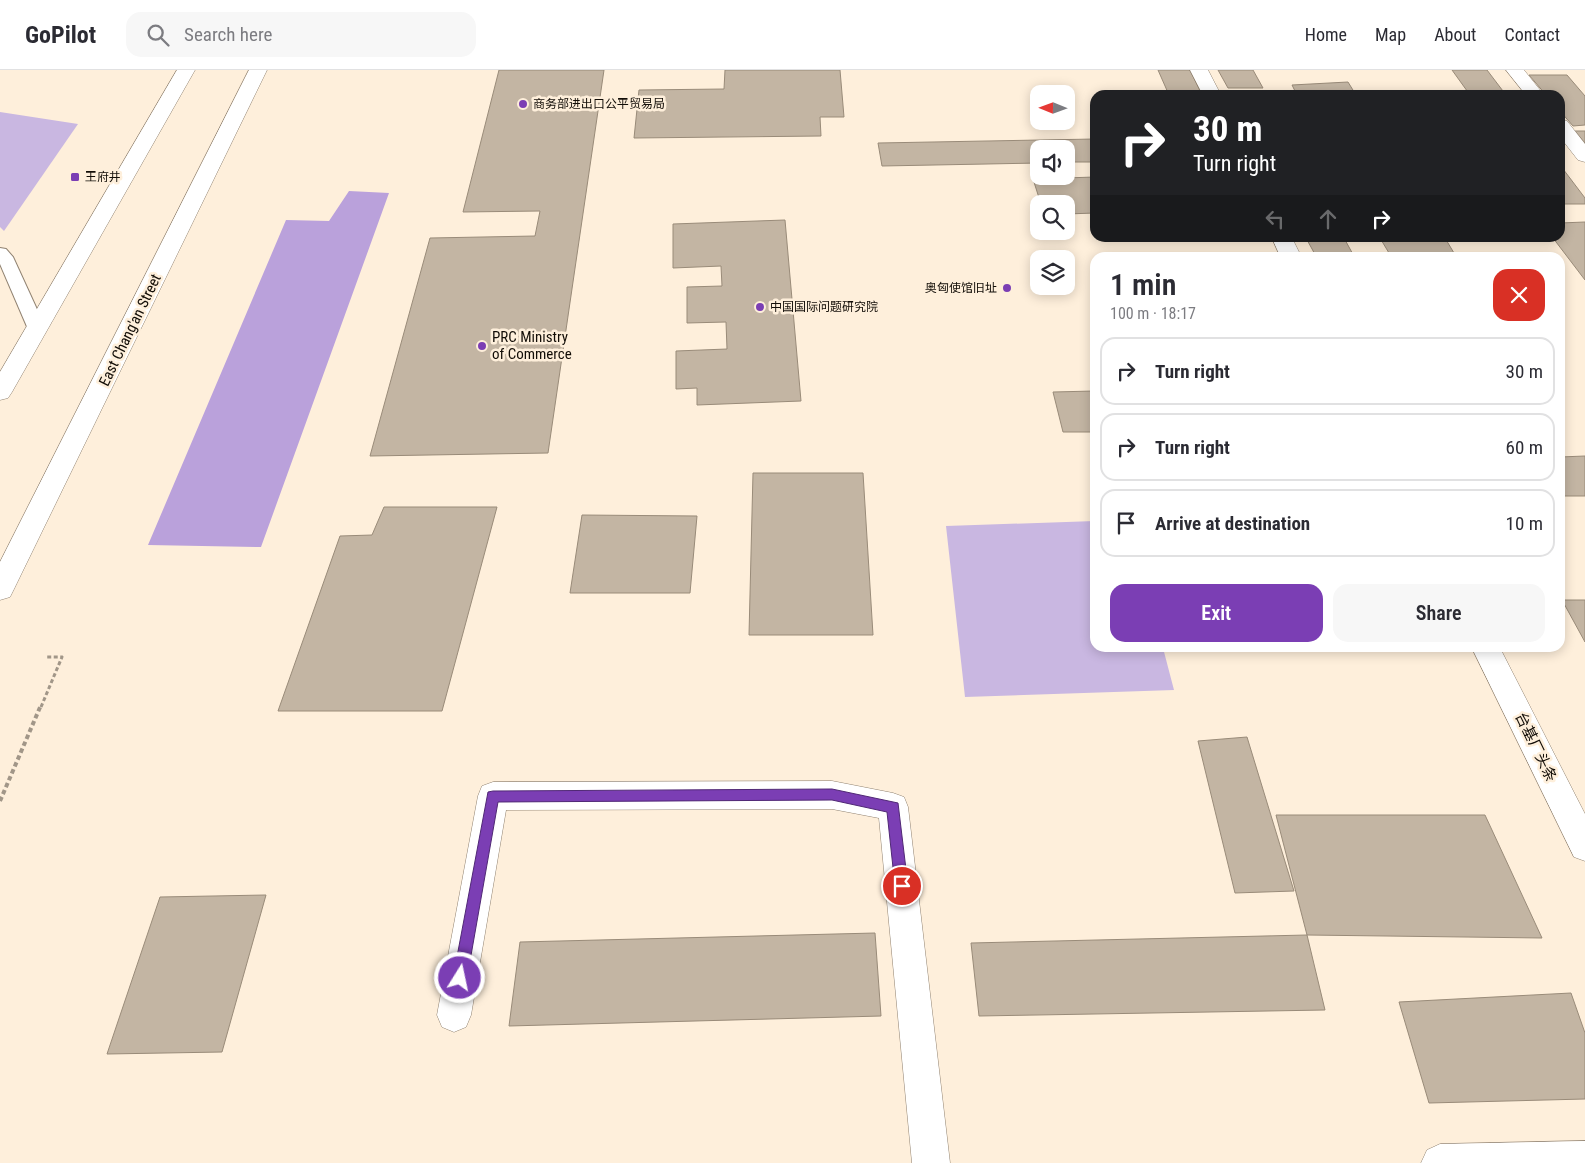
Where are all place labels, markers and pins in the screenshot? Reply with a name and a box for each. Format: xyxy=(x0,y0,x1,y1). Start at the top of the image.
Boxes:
place label: 商务部进出口公平贸易局 xyxy=(533,97,665,111)
marker: 商务部进出口公平贸易局 xyxy=(517,98,529,110)
place label: 王府井 xyxy=(85,170,121,184)
marker: 王府井 xyxy=(69,171,81,183)
place label: 奥匈使馆旧址 xyxy=(925,281,997,295)
marker: 奥匈使馆旧址 xyxy=(1001,282,1013,294)
place label: 中国国际问题研究院 xyxy=(770,300,878,314)
marker: 中国国际问题研究院 xyxy=(754,301,766,313)
place label: PRC Ministry of Commerce xyxy=(492,328,572,363)
marker: PRC Ministry of Commerce xyxy=(476,340,488,352)
pin xyxy=(881,865,923,907)

